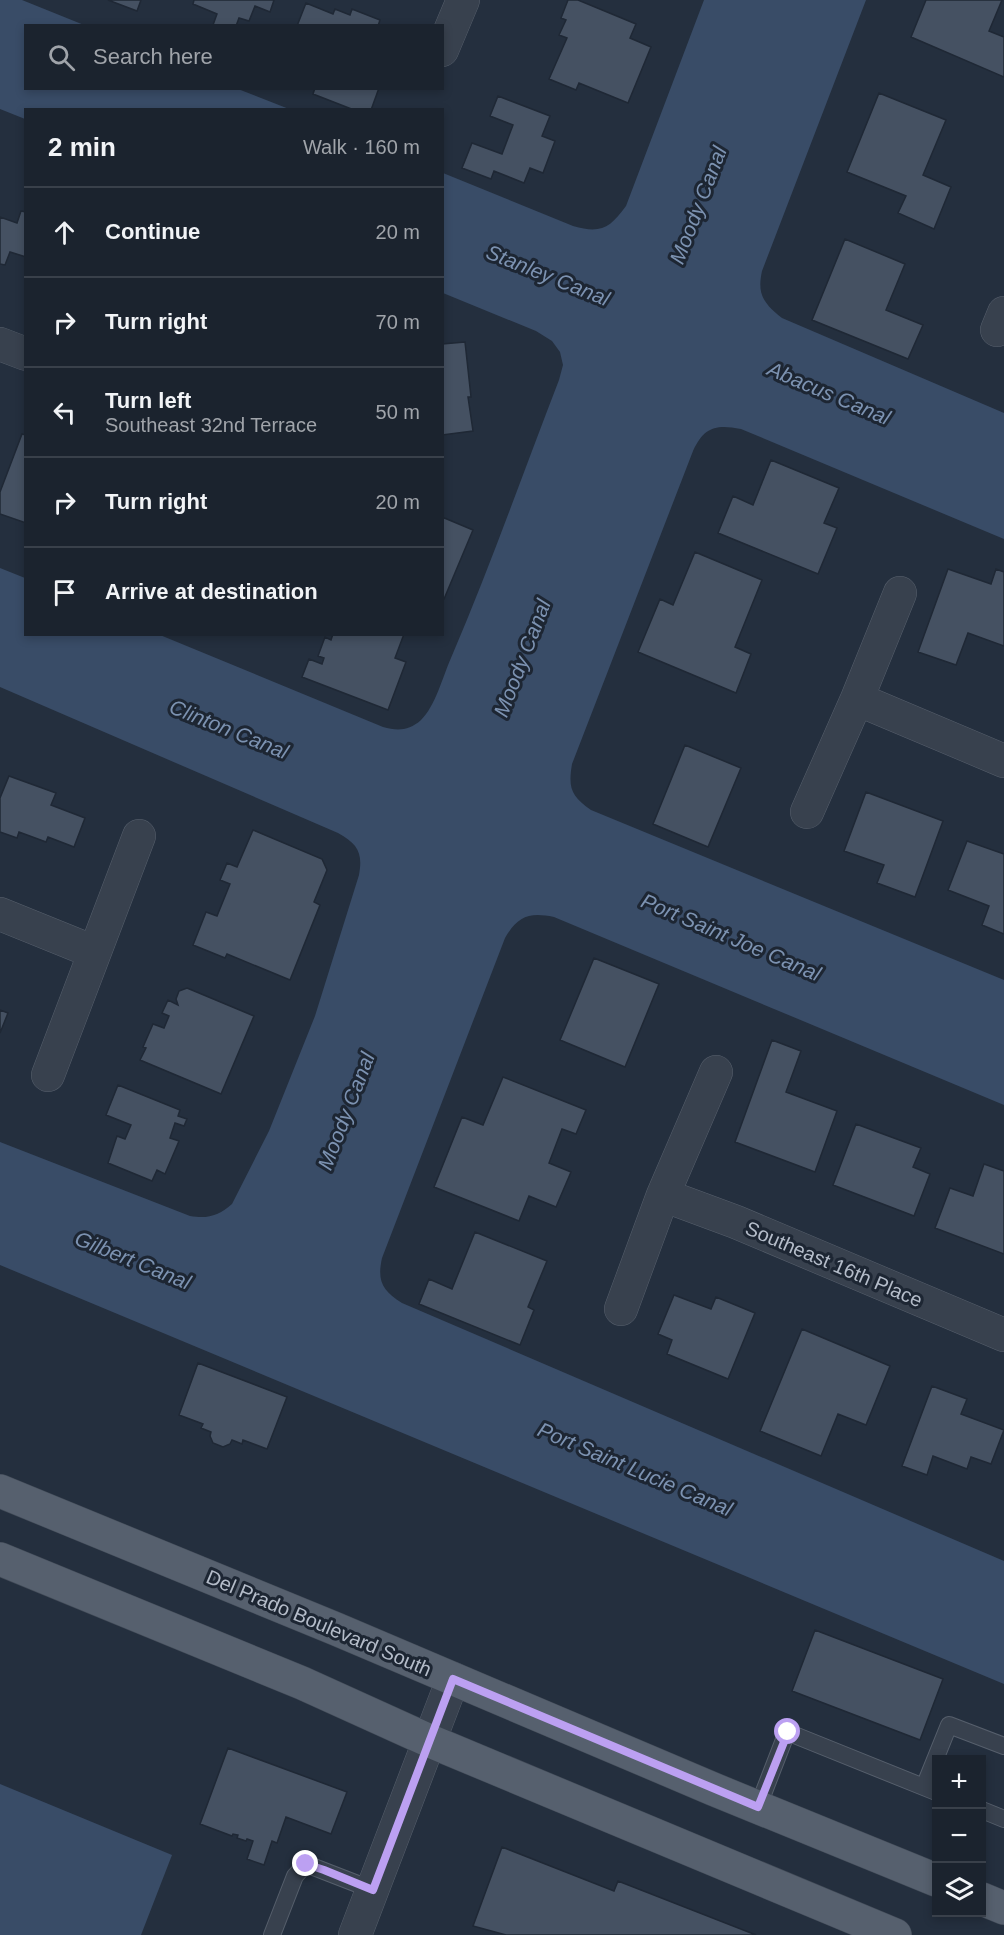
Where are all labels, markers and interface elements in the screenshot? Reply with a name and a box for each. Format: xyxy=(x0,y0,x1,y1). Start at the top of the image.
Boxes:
search box xyxy=(24,24,444,90)
icon: search xyxy=(45,41,78,74)
text: Search here xyxy=(93,44,213,69)
text: 2 min xyxy=(48,132,116,162)
text: Walk · 160 m xyxy=(303,136,420,158)
water label: Moody Canal xyxy=(665,142,731,267)
icon: ahead xyxy=(48,216,81,249)
text: Continue xyxy=(105,219,200,244)
text: 20 m xyxy=(376,221,420,243)
water label: Stanley Canal xyxy=(483,240,614,311)
icon: right xyxy=(48,306,81,339)
text: Turn right xyxy=(105,309,207,334)
text: 70 m xyxy=(376,311,420,333)
water label: Abacus Canal xyxy=(762,356,895,430)
text: Turn left xyxy=(105,388,191,413)
icon: left xyxy=(48,396,81,429)
text: 50 m xyxy=(376,401,420,423)
text: Southeast 32nd Terrace xyxy=(105,414,317,436)
icon: right xyxy=(48,486,81,519)
text: Turn right xyxy=(105,489,207,514)
text: 20 m xyxy=(376,491,420,513)
icon: arrive xyxy=(48,576,81,609)
text: Arrive at destination xyxy=(105,579,318,604)
water label: Moody Canal xyxy=(489,595,555,720)
water label: Clinton Canal xyxy=(166,695,293,764)
water label: Port Saint Joe Canal xyxy=(638,889,825,986)
water label: Moody Canal xyxy=(313,1048,379,1173)
street label: Southeast 16th Place xyxy=(742,1217,926,1311)
water label: Gilbert Canal xyxy=(72,1226,195,1294)
water label: Port Saint Lucie Canal xyxy=(534,1418,737,1521)
street label: Del Prado Boulevard South xyxy=(203,1566,435,1680)
route start xyxy=(774,1718,800,1744)
map controls xyxy=(932,1755,986,1917)
button: + xyxy=(932,1755,986,1809)
button: − xyxy=(932,1809,986,1863)
route end xyxy=(292,1850,318,1876)
button: layers xyxy=(932,1863,986,1917)

